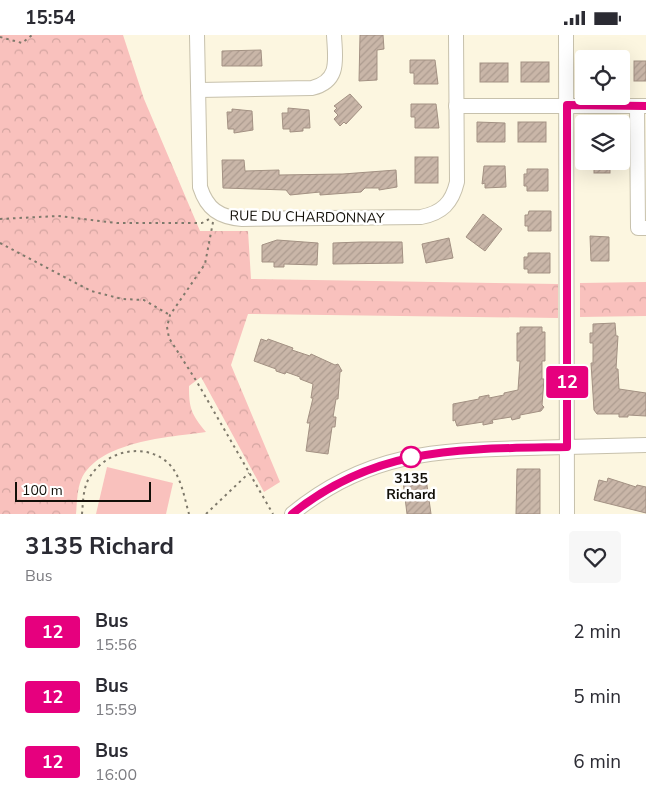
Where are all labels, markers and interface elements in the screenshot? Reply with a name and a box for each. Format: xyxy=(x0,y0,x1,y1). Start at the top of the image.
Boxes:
text: 15:54 xyxy=(25,5,75,31)
map controls xyxy=(575,50,630,170)
button: locate xyxy=(575,50,630,105)
button: layers xyxy=(575,115,630,170)
street label: RUE DU CHARDONNAY xyxy=(230,206,385,228)
line badge: 12 xyxy=(544,366,590,398)
text: 12 xyxy=(556,370,578,394)
marker: 3135 Richard xyxy=(400,446,422,468)
place label: 3135 Richard xyxy=(386,469,436,504)
scale bar xyxy=(15,479,151,502)
text: 100 m xyxy=(22,481,63,500)
text: 3135 Richard xyxy=(25,530,174,562)
button: heart xyxy=(569,531,621,583)
text: Bus xyxy=(25,565,53,587)
text: Bus xyxy=(95,608,128,634)
text: 2 min xyxy=(573,619,621,645)
text: 12 xyxy=(42,620,63,644)
text: 15:56 xyxy=(95,634,137,656)
text: Bus xyxy=(95,673,128,699)
text: 5 min xyxy=(573,684,621,710)
text: 12 xyxy=(42,685,63,709)
text: 15:59 xyxy=(95,699,137,721)
text: Bus xyxy=(95,738,128,764)
text: 6 min xyxy=(573,749,621,775)
text: 12 xyxy=(42,750,63,774)
text: 16:00 xyxy=(95,764,137,786)

